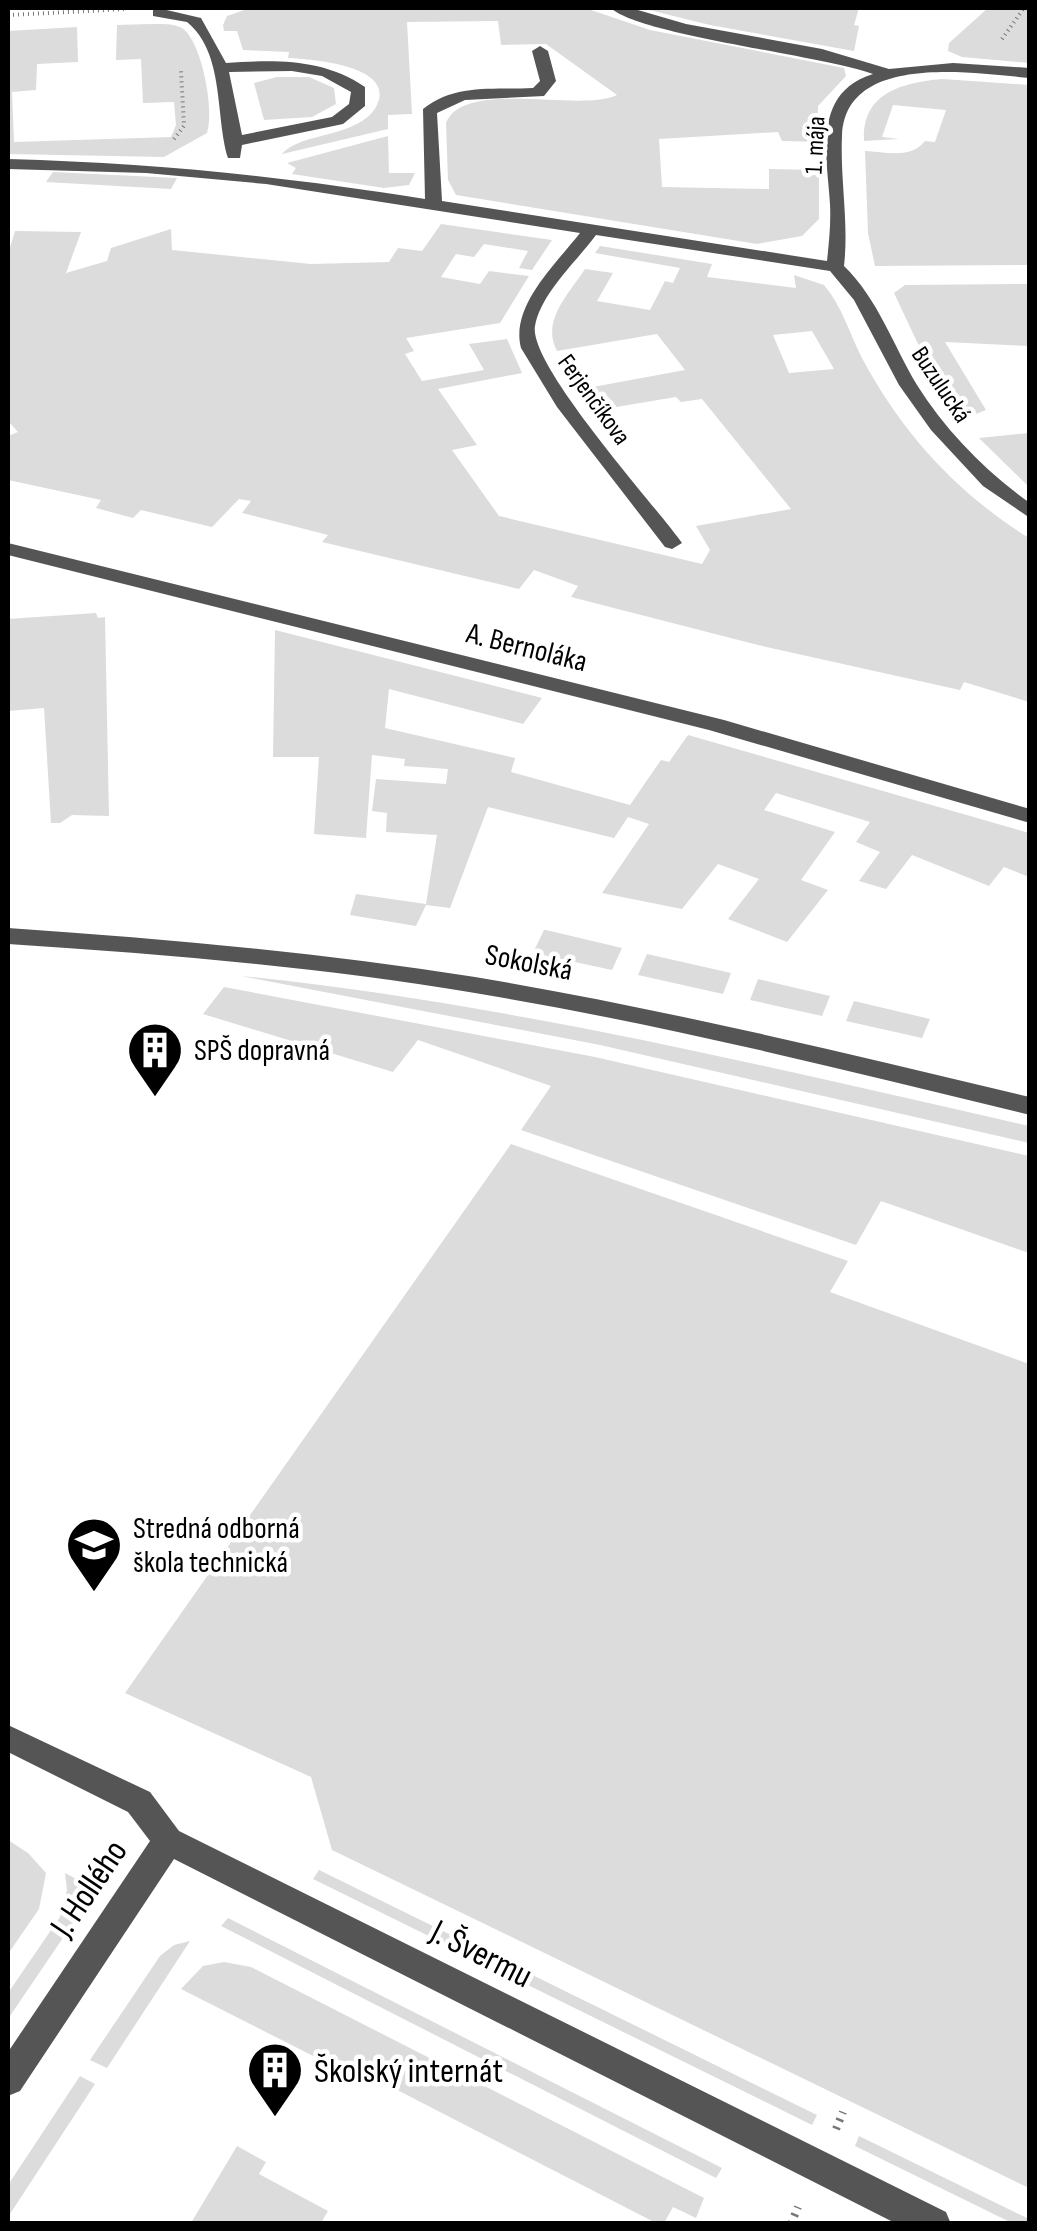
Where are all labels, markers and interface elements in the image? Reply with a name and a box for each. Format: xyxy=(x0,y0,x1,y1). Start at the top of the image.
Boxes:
street label: 1. mája xyxy=(799,115,832,175)
street label: Buzulucká xyxy=(904,341,977,429)
street label: Ferjenčíkova xyxy=(551,349,637,451)
street label: A. Bernoláka xyxy=(462,615,591,680)
street label: Sokolská xyxy=(482,937,575,989)
building icon: SPŠ dopravná xyxy=(125,1020,185,1099)
place label: SPŠ dopravná xyxy=(194,1033,330,1069)
place label: Stredná odborná škola technická xyxy=(133,1511,300,1581)
school or university icon: Stredná odborná škola technická xyxy=(64,1515,124,1594)
street label: J. Hollého xyxy=(41,1832,137,1946)
street label: J. Švermu xyxy=(422,1910,539,1998)
building icon: Školský internát xyxy=(245,2040,305,2119)
place label: Školský internát xyxy=(314,2050,503,2093)

